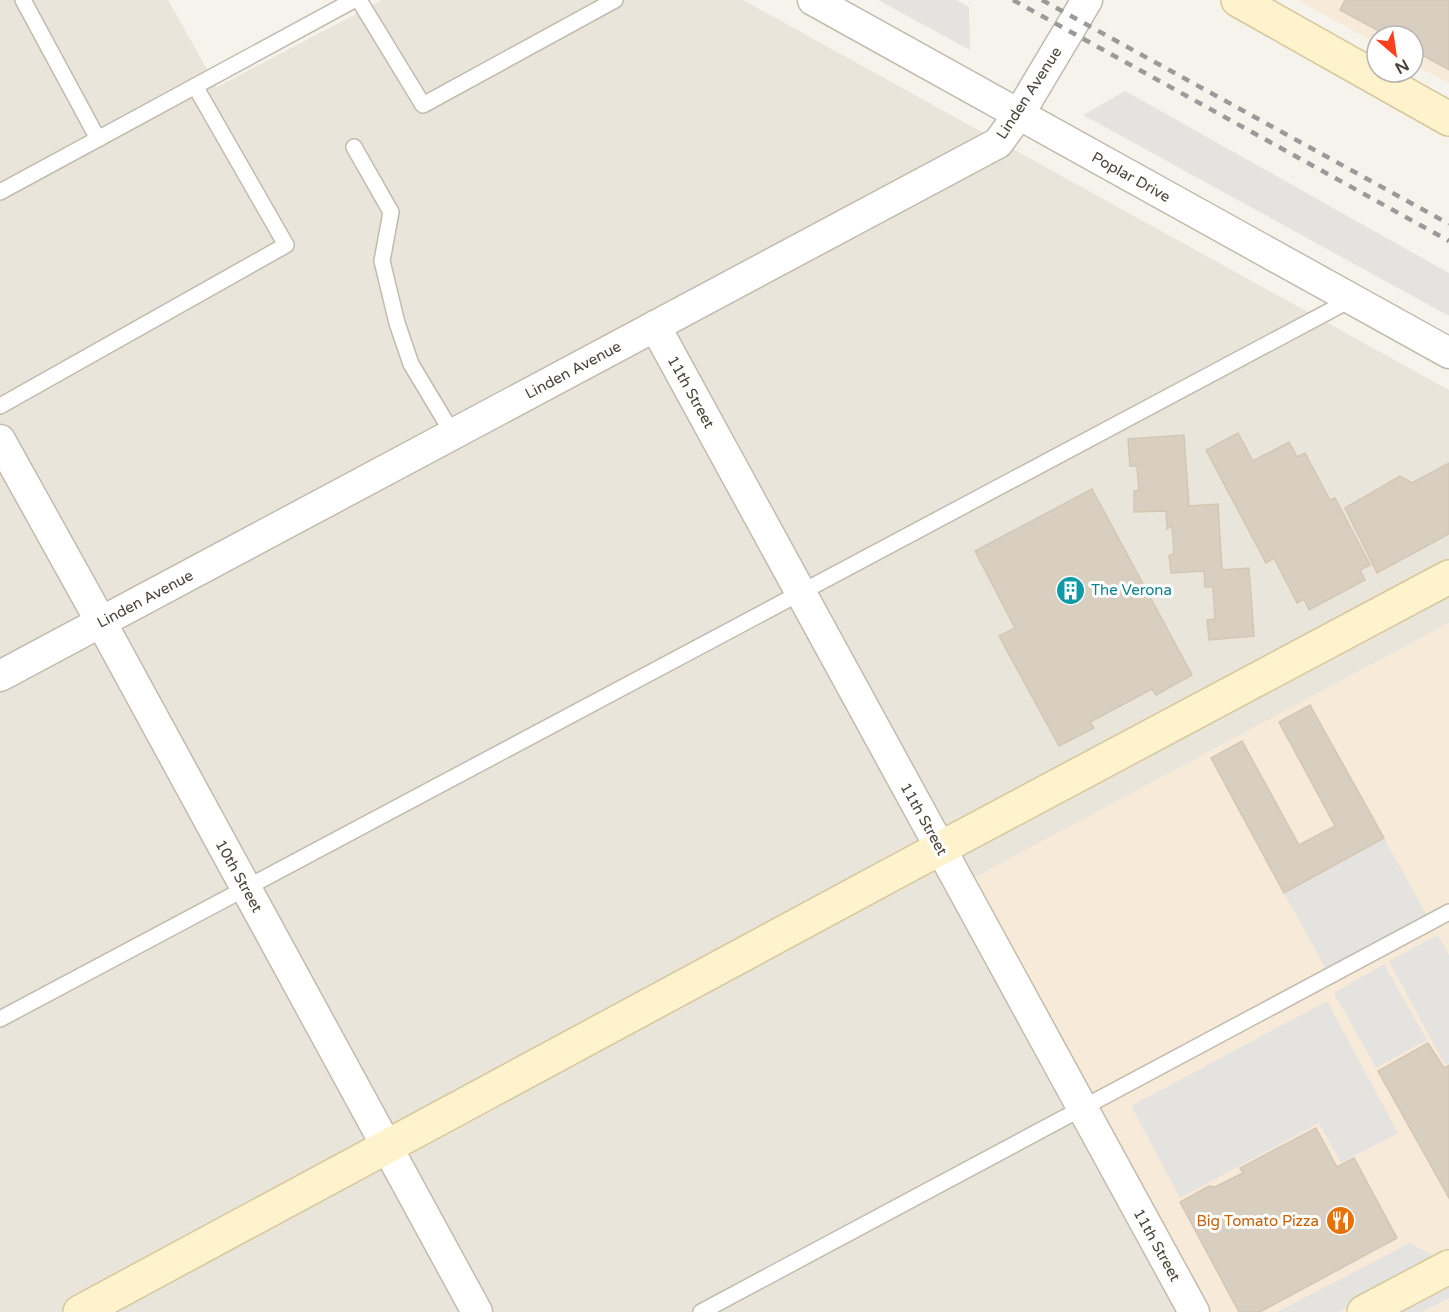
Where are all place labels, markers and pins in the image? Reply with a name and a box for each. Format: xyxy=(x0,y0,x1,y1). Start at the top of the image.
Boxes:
building icon: The Verona xyxy=(1054,574,1086,606)
place label: The Verona xyxy=(1091,581,1172,599)
restaurant icon: Big Tomato Pizza xyxy=(1324,1205,1356,1237)
place label: Big Tomato Pizza xyxy=(1197,1212,1319,1230)

